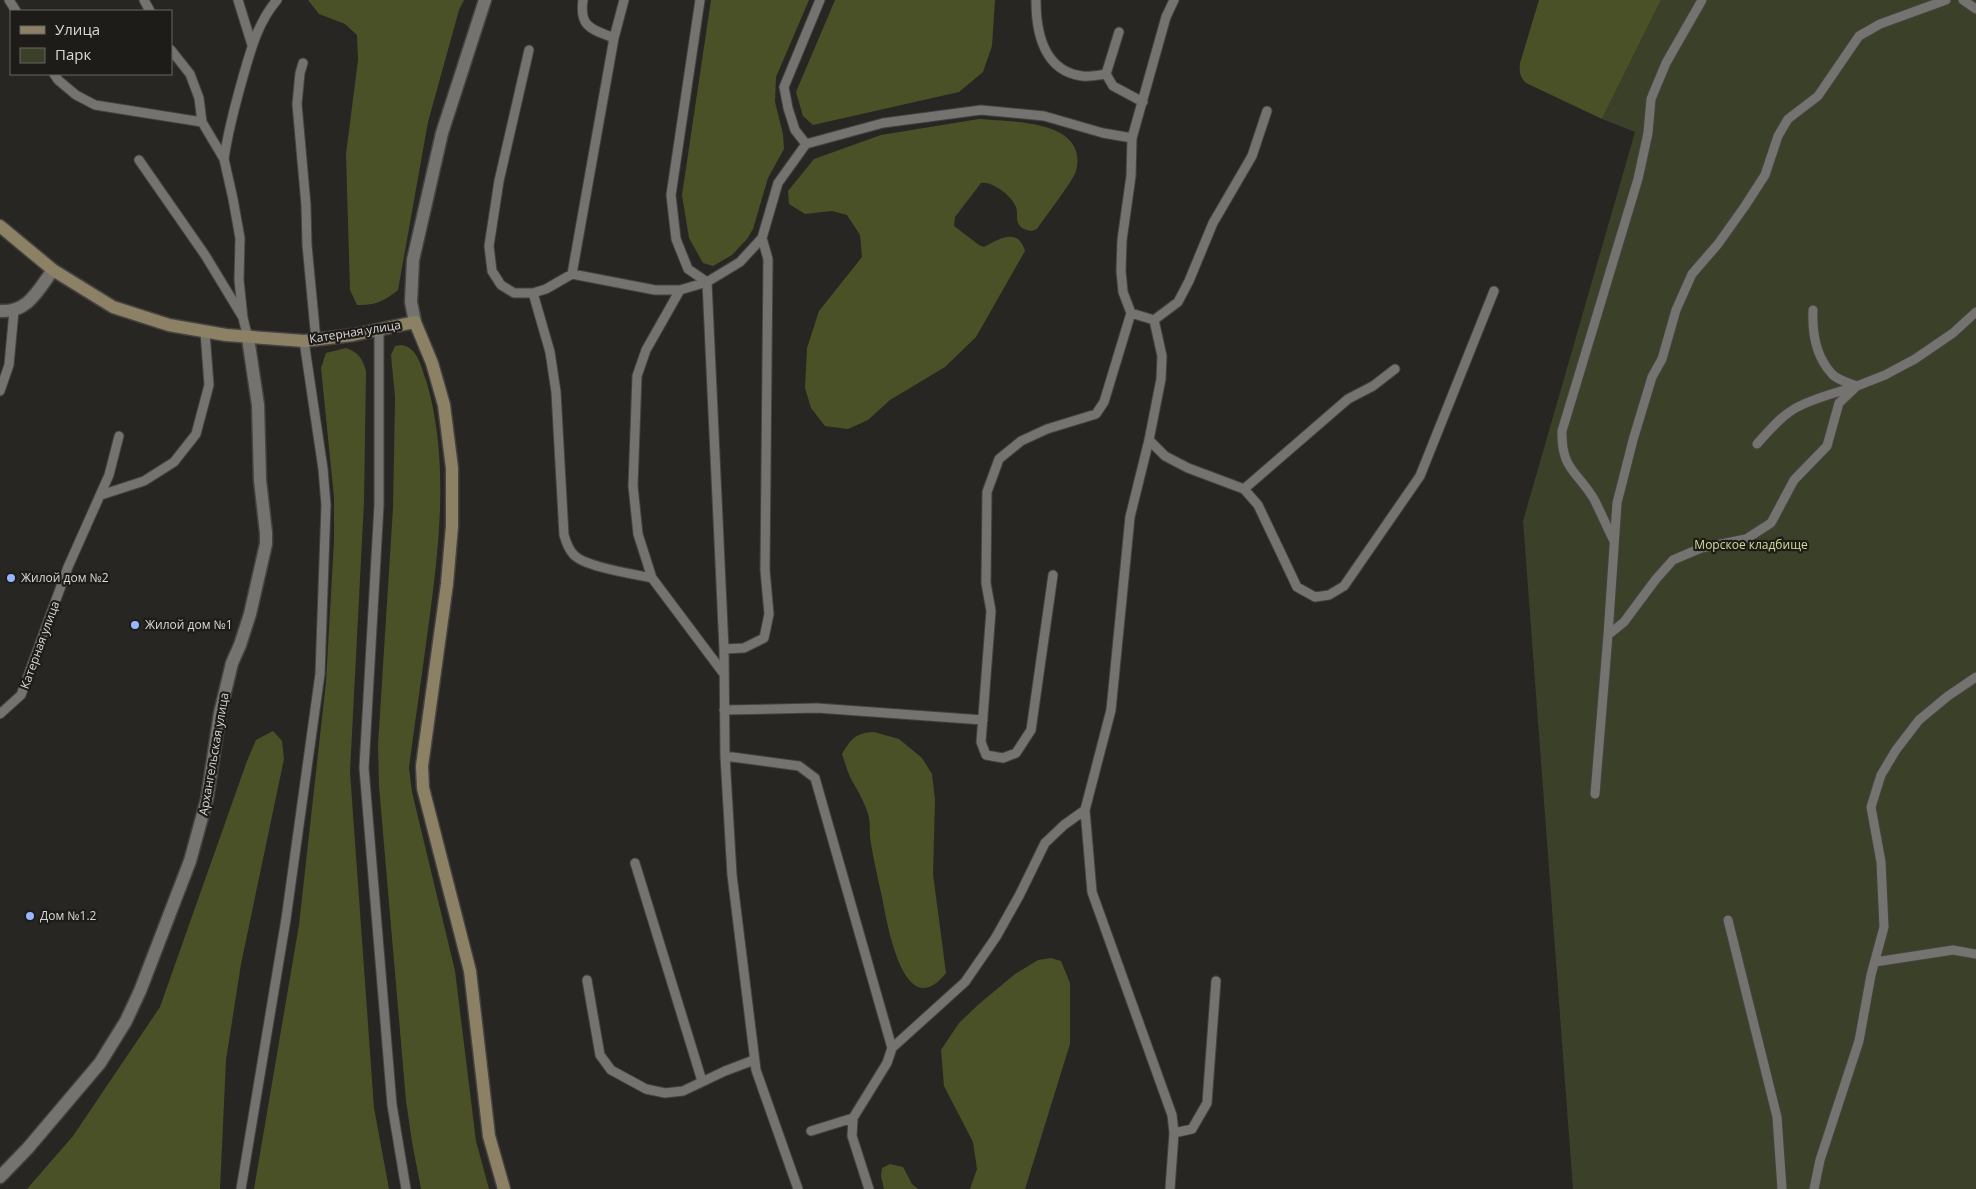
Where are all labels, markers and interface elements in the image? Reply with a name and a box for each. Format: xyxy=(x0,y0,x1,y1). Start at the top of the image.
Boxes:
legend xyxy=(10,10,172,75)
text: Улица xyxy=(55,19,100,39)
text: Парк xyxy=(55,44,91,64)
street label: Катерная улица xyxy=(308,316,402,347)
park label: Морское кладбище xyxy=(1694,536,1808,553)
place label: Жилой дом №2 xyxy=(21,569,109,586)
marker: Жилой дом №2 xyxy=(5,572,17,584)
street label: Катерная улица xyxy=(16,598,63,691)
place label: Жилой дом №1 xyxy=(145,616,233,633)
marker: Жилой дом №1 xyxy=(129,619,141,631)
street label: Архангельская улица xyxy=(194,691,233,817)
place label: Дом №1.2 xyxy=(40,907,97,924)
marker: Дом №1.2 xyxy=(24,910,36,922)

